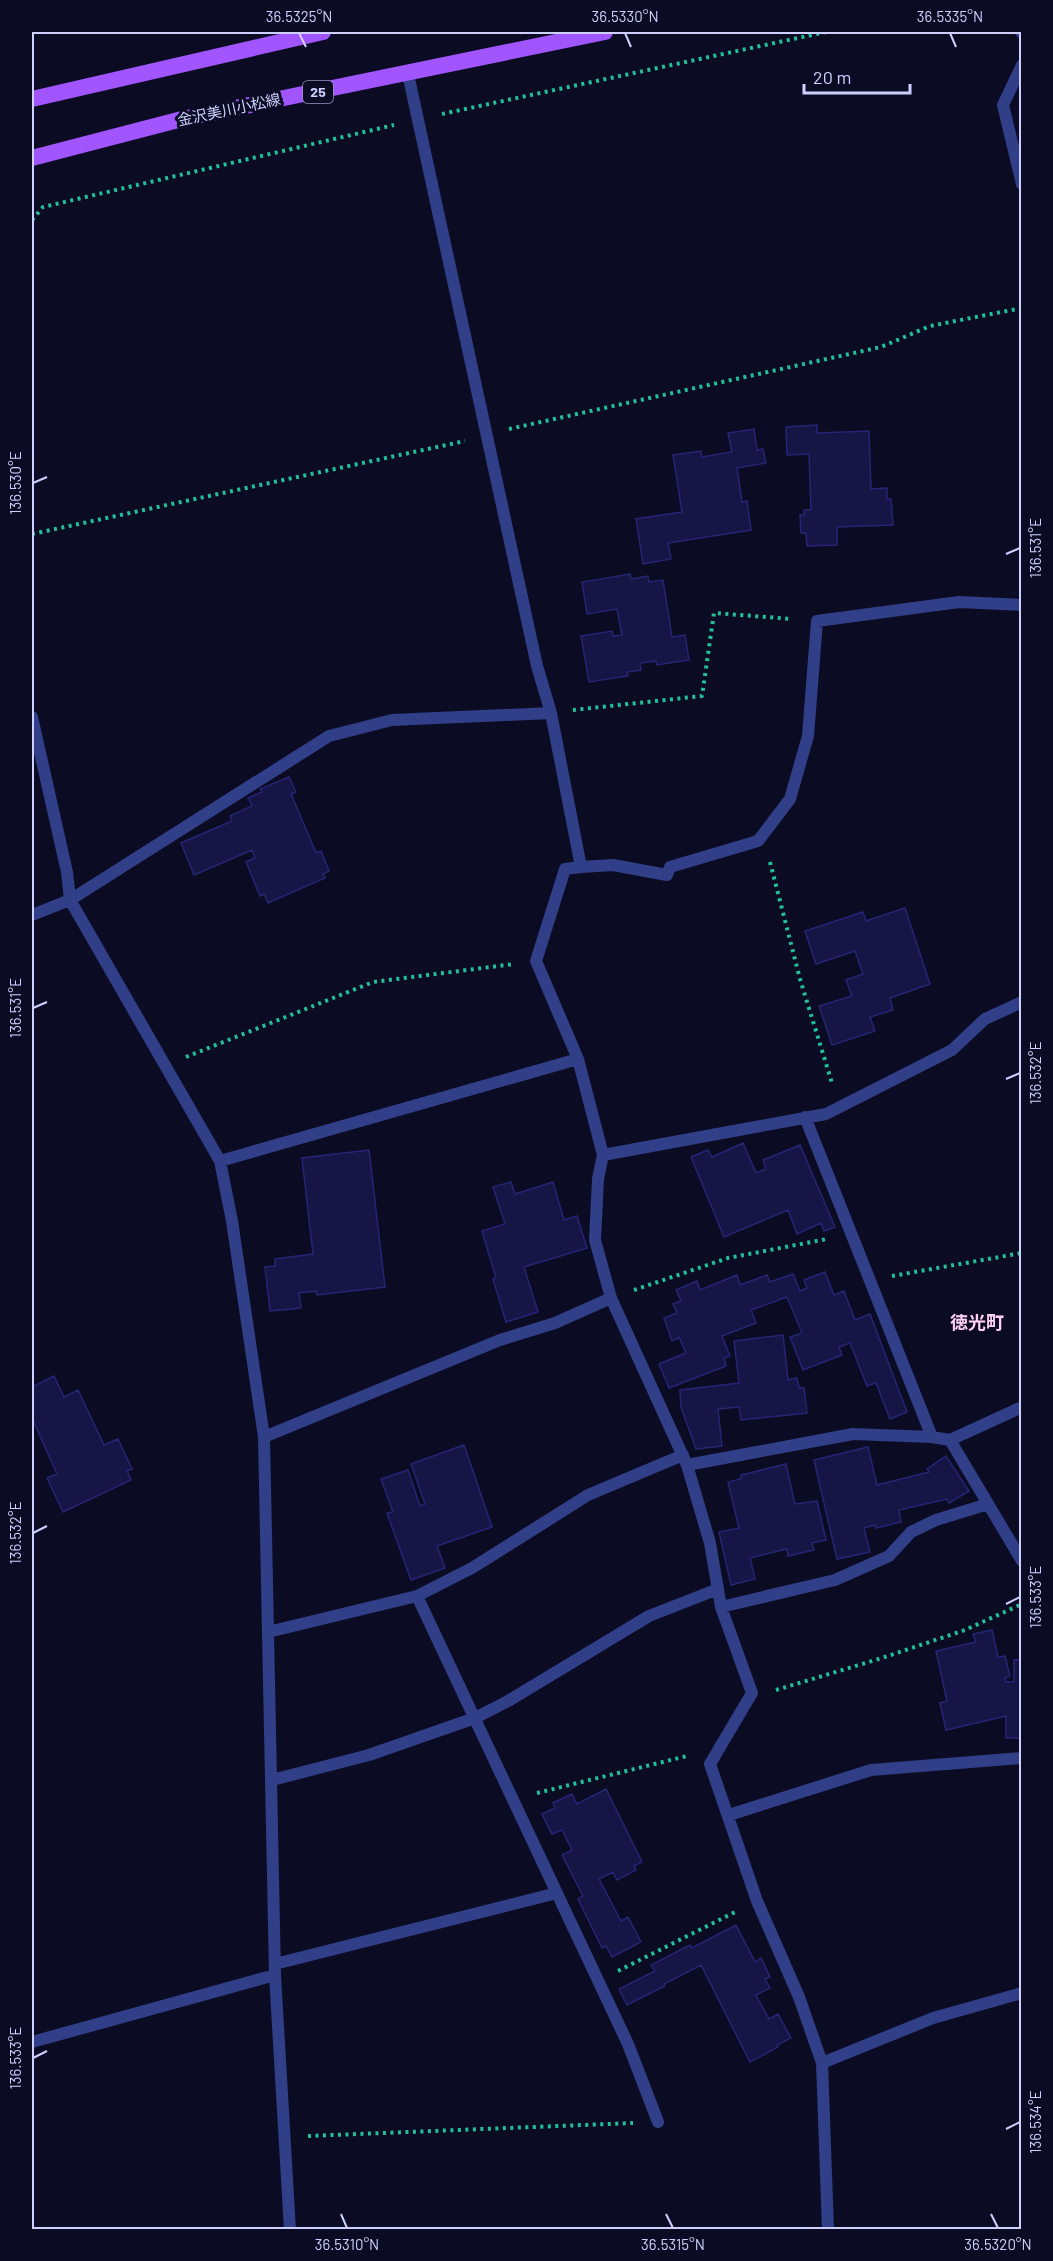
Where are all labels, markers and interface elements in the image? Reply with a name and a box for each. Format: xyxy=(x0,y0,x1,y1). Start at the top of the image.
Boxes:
text: 36.5325°N xyxy=(266,7,332,25)
text: 36.5330°N xyxy=(591,7,659,25)
text: 36.5335°N xyxy=(917,7,983,25)
scale bar xyxy=(804,57,910,95)
text: 20 m xyxy=(813,66,851,88)
road number: 25 xyxy=(303,81,333,103)
street label: 金沢美川小松線 xyxy=(176,89,282,129)
text: 136.530°E xyxy=(6,451,24,515)
text: 136.531°E xyxy=(1026,518,1044,578)
text: 136.531°E xyxy=(6,978,24,1038)
text: 136.532°E xyxy=(1026,1041,1044,1105)
district label: 徳光町 xyxy=(950,1311,1004,1333)
text: 136.532°E xyxy=(6,1501,24,1565)
text: 136.533°E xyxy=(1026,1566,1044,1628)
text: 136.533°E xyxy=(6,2027,24,2089)
text: 136.534°E xyxy=(1026,2090,1044,2154)
text: 36.5310°N xyxy=(315,2235,379,2253)
text: 36.5315°N xyxy=(641,2235,705,2253)
text: 36.5320°N xyxy=(964,2235,1032,2253)

